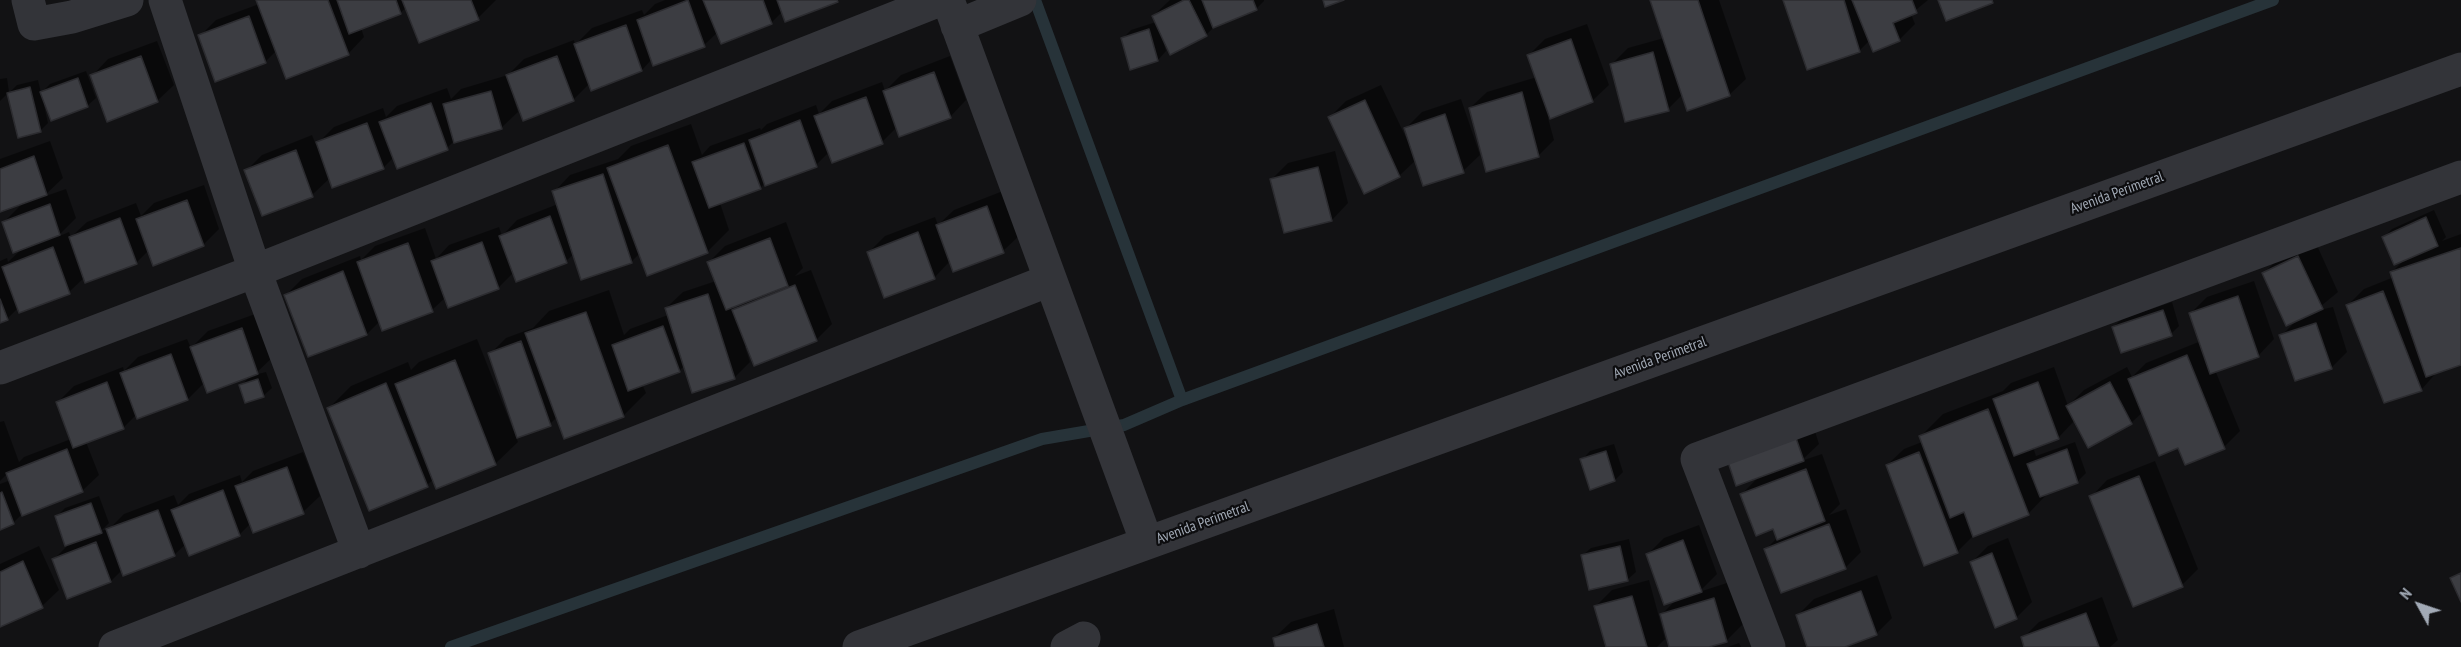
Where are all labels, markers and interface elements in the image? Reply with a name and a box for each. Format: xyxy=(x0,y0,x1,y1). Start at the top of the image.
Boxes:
street label: Avenida Perimetral xyxy=(2068,168,2166,218)
street label: Avenida Perimetral xyxy=(1611,333,1709,383)
street label: Avenida Perimetral xyxy=(1154,498,1252,548)
north arrow xyxy=(2389,575,2449,635)
text: N xyxy=(2395,584,2416,603)

